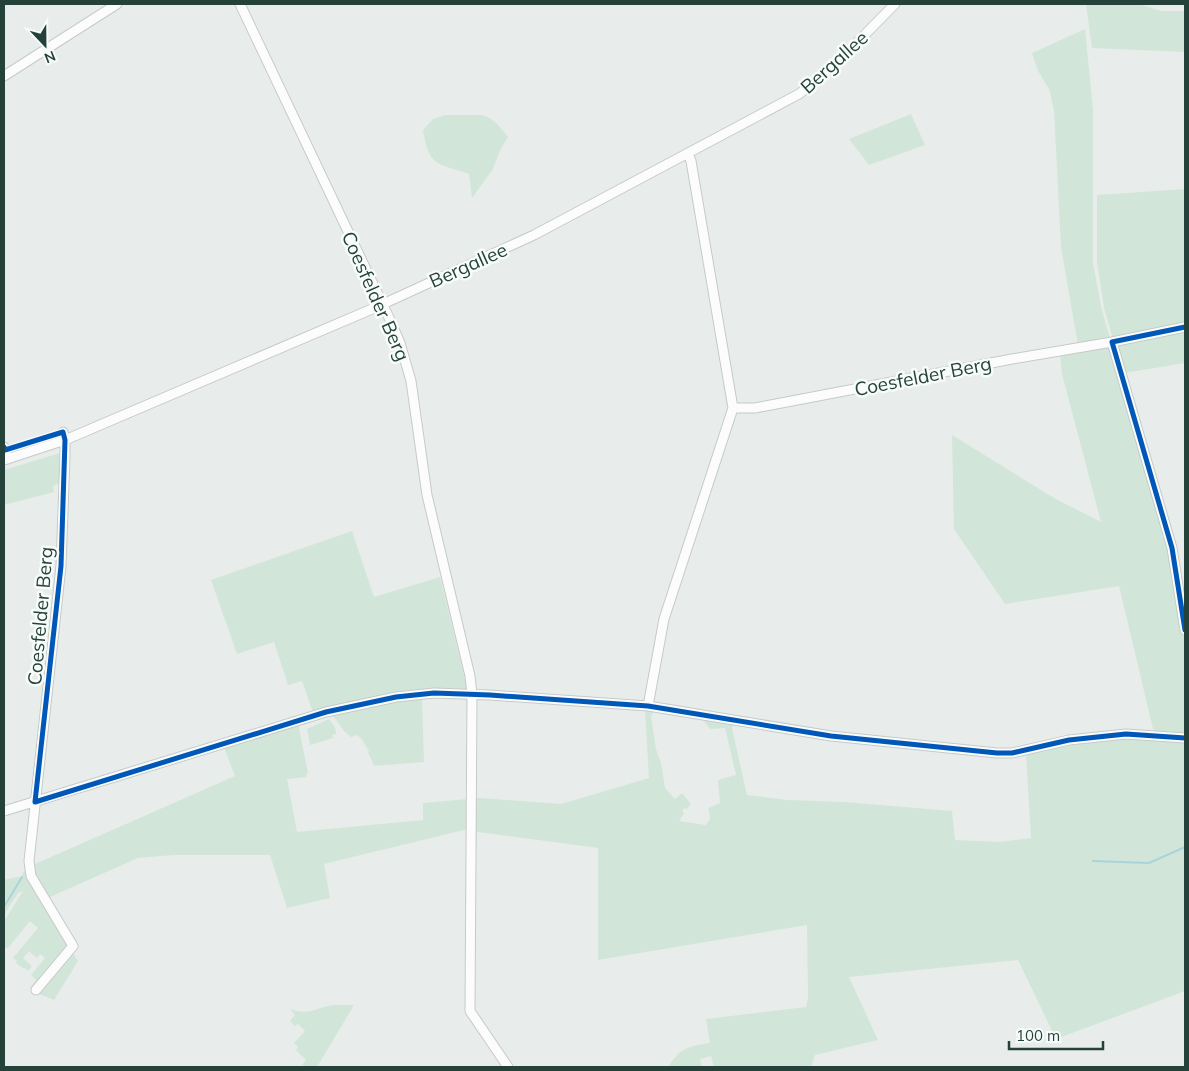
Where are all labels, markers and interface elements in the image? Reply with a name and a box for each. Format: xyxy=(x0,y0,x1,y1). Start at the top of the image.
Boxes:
north arrow xyxy=(20,20,70,70)
street label: Bergallee xyxy=(795,25,873,99)
text: N xyxy=(42,47,58,67)
street label: Coesfelder Berg xyxy=(337,228,415,364)
street label: Bergallee xyxy=(425,237,511,293)
street label: Coesfelder Berg xyxy=(852,351,994,401)
street label: Coesfelder Berg xyxy=(22,546,58,686)
scale bar xyxy=(1009,1018,1103,1050)
text: 100 m xyxy=(1016,1026,1060,1045)

